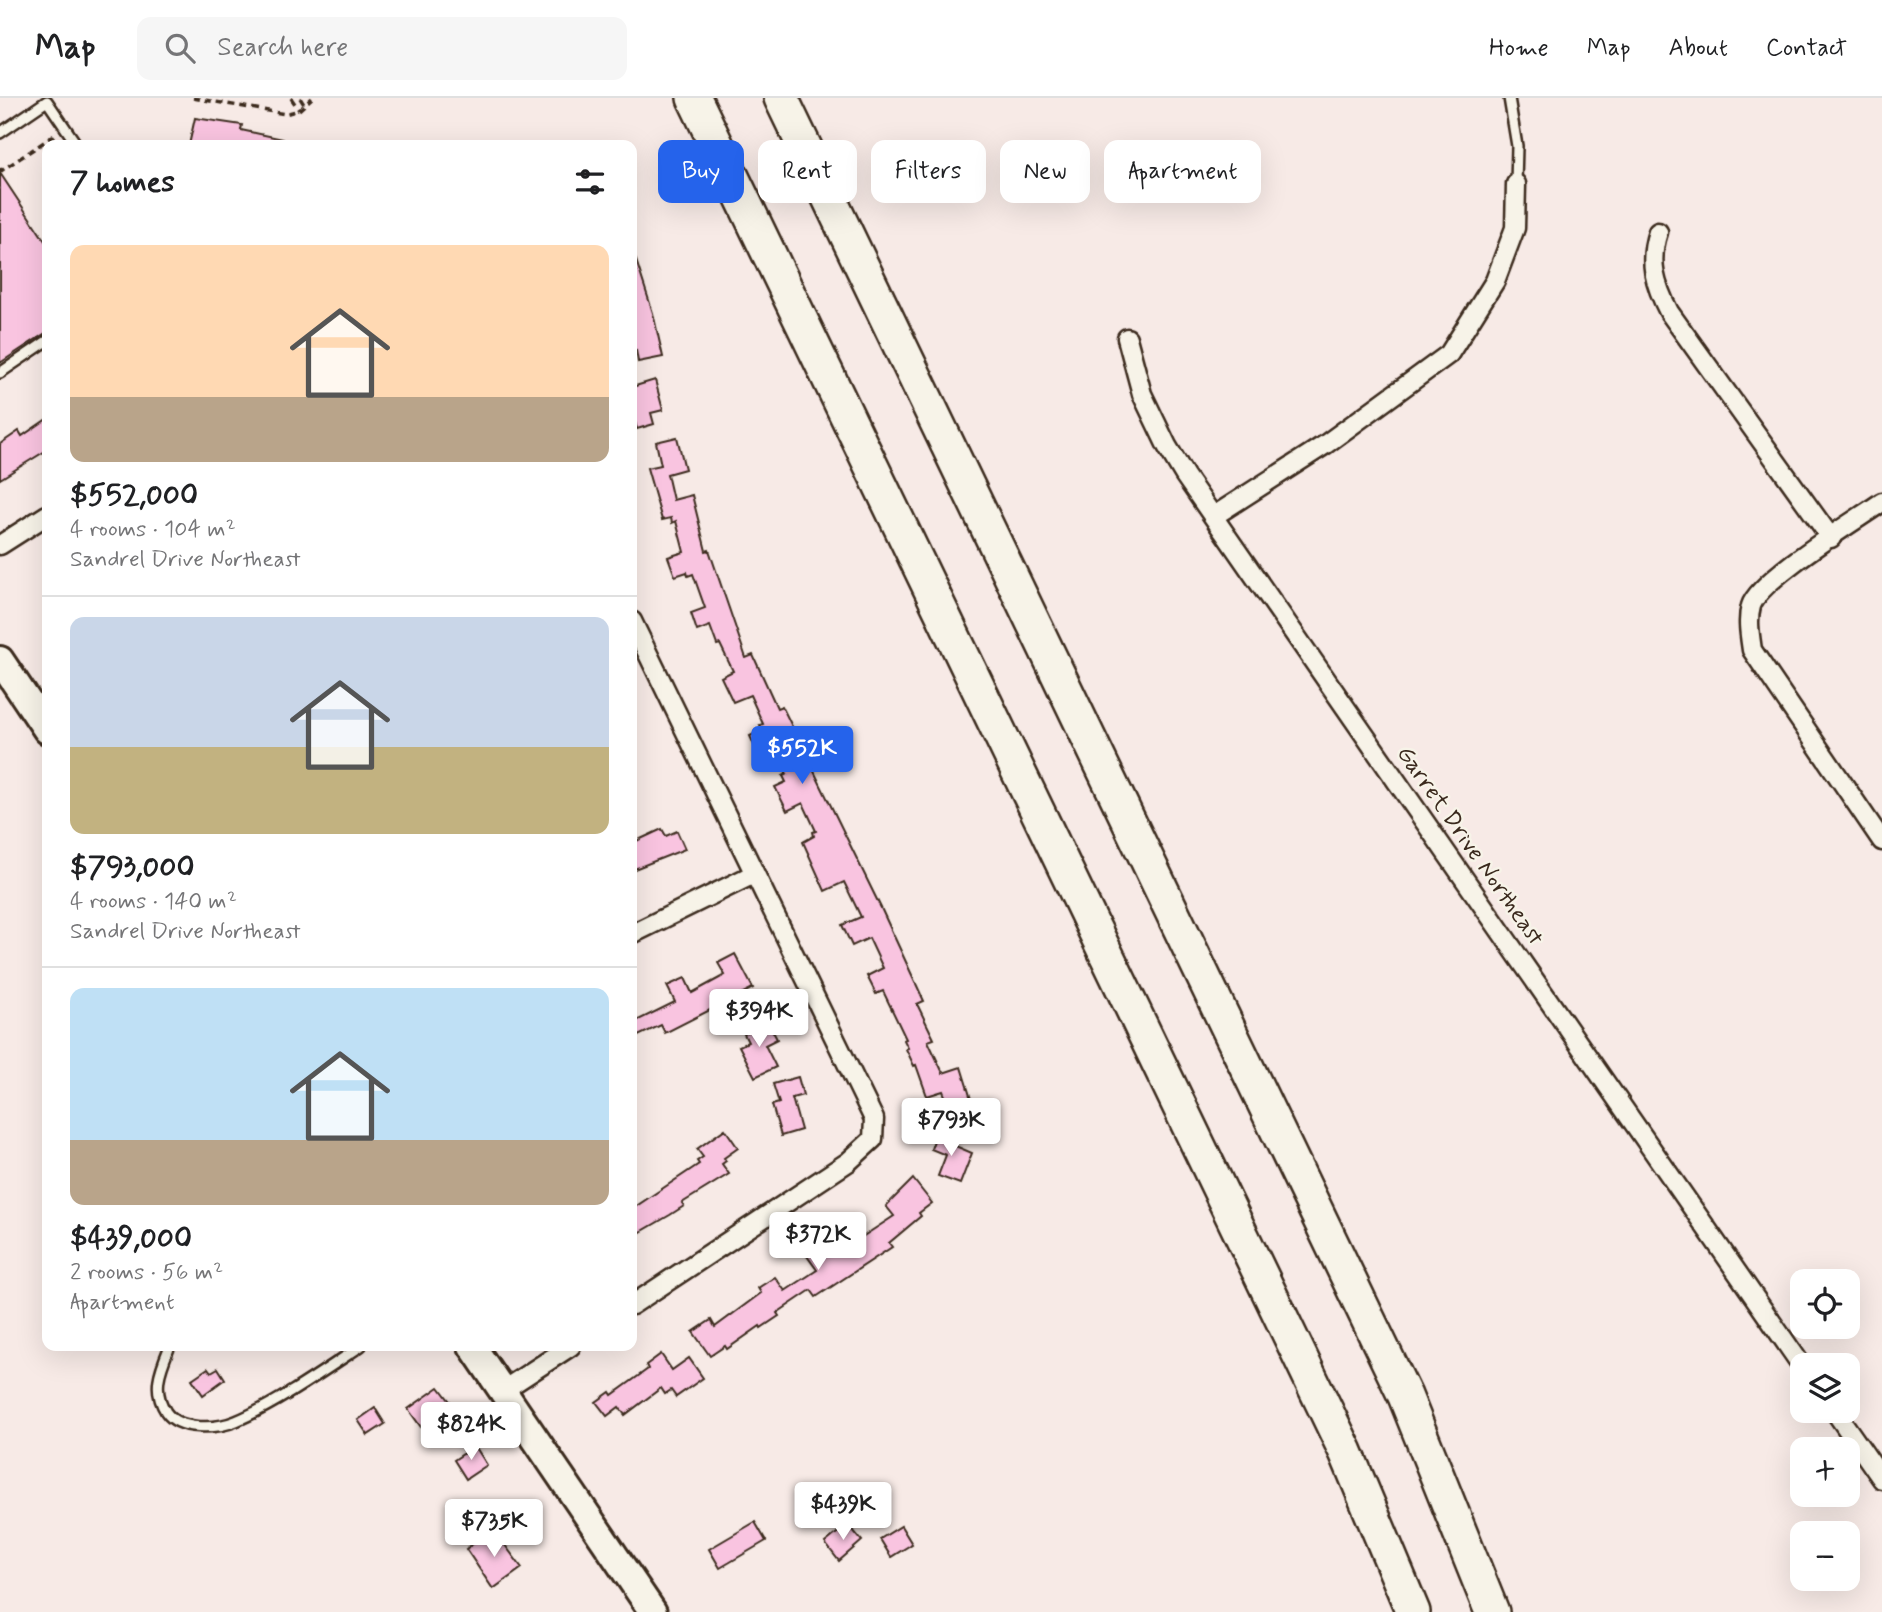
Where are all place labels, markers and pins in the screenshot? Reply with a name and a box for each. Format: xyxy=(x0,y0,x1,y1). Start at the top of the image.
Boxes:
pin: $552K xyxy=(753,726,851,786)
pin: $394K xyxy=(710,990,808,1049)
pin: $793K xyxy=(902,1098,1000,1158)
pin: $372K xyxy=(769,1212,867,1272)
pin: $824K xyxy=(422,1402,520,1462)
pin: $439K xyxy=(794,1482,892,1542)
pin: $735K xyxy=(445,1500,543,1559)

